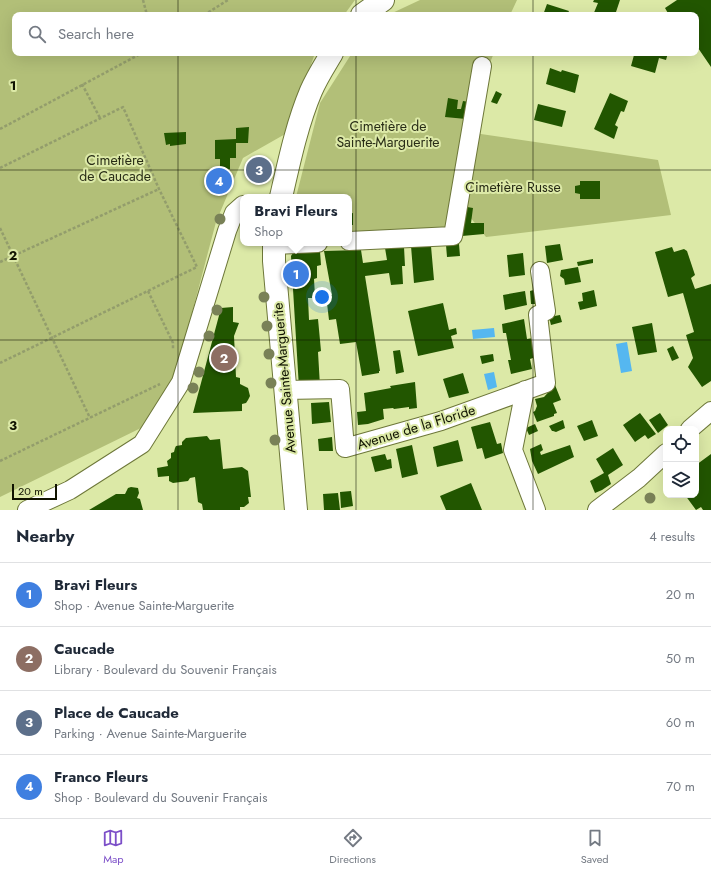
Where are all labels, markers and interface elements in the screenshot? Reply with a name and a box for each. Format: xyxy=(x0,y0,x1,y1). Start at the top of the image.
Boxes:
search box xyxy=(12,12,699,56)
icon: search xyxy=(26,23,48,45)
text: Search here xyxy=(58,23,134,45)
text: 1 xyxy=(10,76,16,95)
park label: Cimetière de Sainte-Marguerite xyxy=(336,116,440,152)
park label: Cimetière de Caucade xyxy=(79,150,151,186)
pin: 3 xyxy=(246,155,272,185)
pin: 4 xyxy=(206,166,232,196)
park label: Cimetière Russe xyxy=(465,177,561,197)
popup xyxy=(240,194,352,246)
text: Bravi Fleurs xyxy=(254,200,338,222)
text: Shop xyxy=(254,222,283,241)
text: 2 xyxy=(9,246,17,265)
pin: 1 xyxy=(283,259,309,289)
your location xyxy=(312,287,332,307)
street label: Avenue Sainte-Marguerite xyxy=(267,302,301,454)
pin: 2 xyxy=(211,343,237,373)
street label: Avenue de la Floride xyxy=(354,399,478,455)
text: 3 xyxy=(9,416,17,435)
map controls xyxy=(663,426,699,498)
button: locate xyxy=(663,426,699,462)
button: layers xyxy=(663,462,699,498)
scale bar xyxy=(12,482,57,501)
text: 20 m xyxy=(18,483,43,499)
text: Nearby xyxy=(16,524,74,548)
text: 4 results xyxy=(649,527,695,546)
text: Bravi Fleurs xyxy=(54,574,137,596)
text: 1 xyxy=(26,585,32,604)
text: 20 m xyxy=(666,585,695,604)
text: Shop · Avenue Sainte-Marguerite xyxy=(54,596,234,615)
text: Caucade xyxy=(54,638,115,660)
text: 2 xyxy=(25,649,33,668)
text: 50 m xyxy=(666,649,695,668)
text: Library · Boulevard du Souvenir Français xyxy=(54,660,277,679)
text: Place de Caucade xyxy=(54,702,179,724)
text: 3 xyxy=(25,713,33,732)
text: 60 m xyxy=(666,713,695,732)
text: Parking · Avenue Sainte-Marguerite xyxy=(54,724,247,743)
text: Franco Fleurs xyxy=(54,766,148,788)
text: 4 xyxy=(24,777,34,796)
text: 70 m xyxy=(666,777,695,796)
text: Shop · Boulevard du Souvenir Français xyxy=(54,788,267,807)
tab: Map xyxy=(102,827,124,867)
tab: Directions xyxy=(329,827,376,867)
tab: Saved xyxy=(581,827,609,867)

